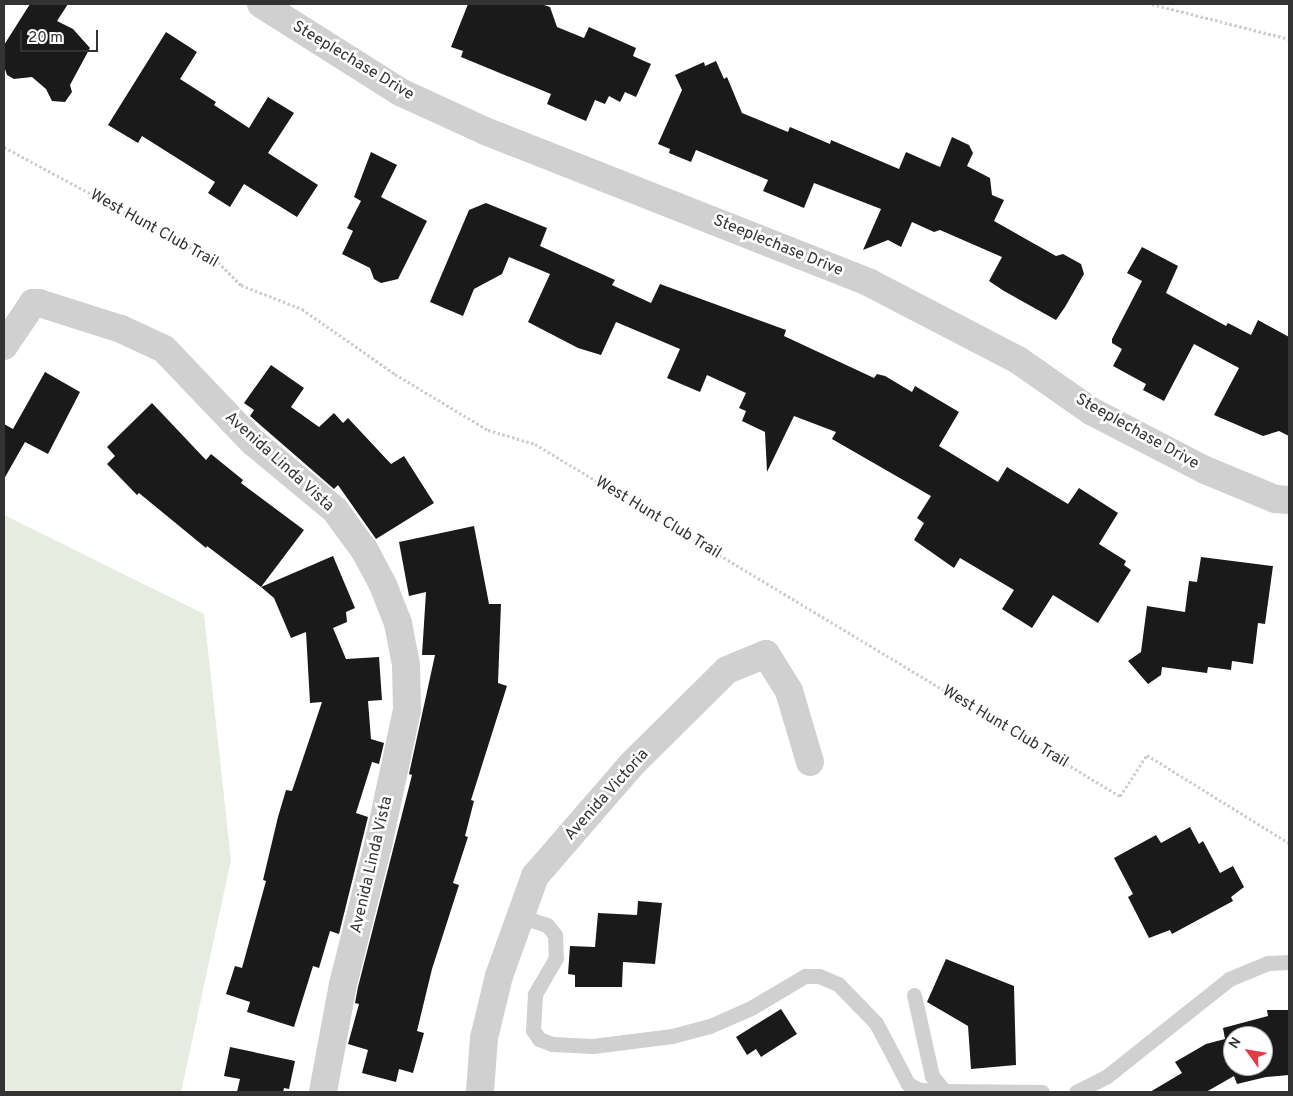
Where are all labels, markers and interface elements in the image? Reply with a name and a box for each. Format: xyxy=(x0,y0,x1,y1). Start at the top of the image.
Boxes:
street label: Steeplechase Drive xyxy=(289,17,417,105)
scale bar xyxy=(22,20,100,52)
text: 20 m xyxy=(28,29,63,48)
street label: West Hunt Club Trail xyxy=(86,186,222,272)
street label: Steeplechase Drive xyxy=(710,211,846,281)
street label: Steeplechase Drive xyxy=(1072,390,1202,474)
street label: Avenida Linda Vista xyxy=(220,408,338,516)
street label: West Hunt Club Trail xyxy=(591,473,725,563)
street label: West Hunt Club Trail xyxy=(938,682,1072,772)
street label: Avenida Victoria xyxy=(561,745,653,845)
street label: Avenida Linda Vista xyxy=(347,794,397,936)
north arrow xyxy=(1223,1026,1273,1076)
text: N xyxy=(1226,1035,1246,1052)

